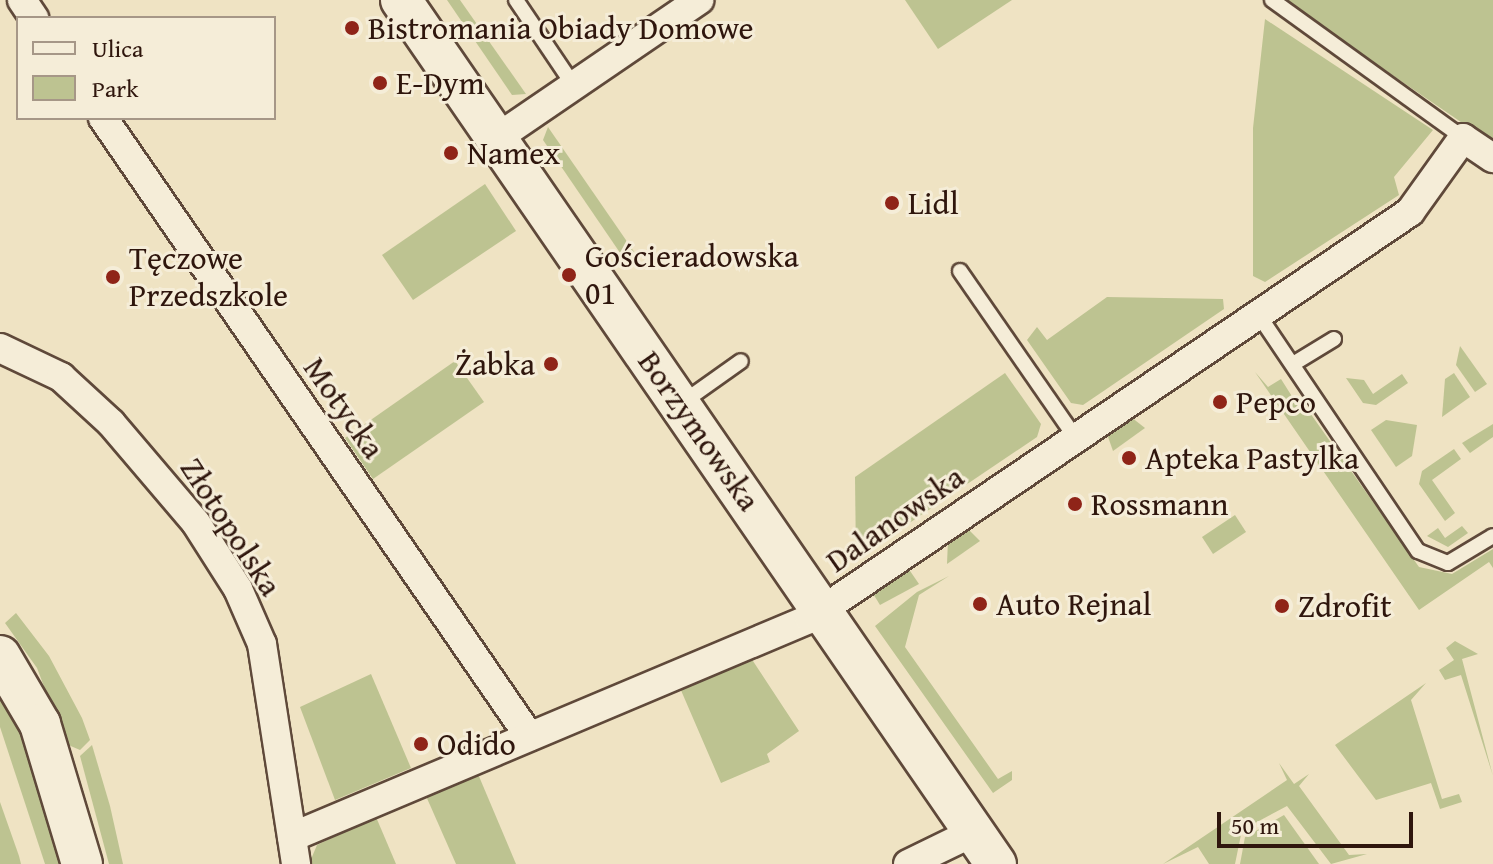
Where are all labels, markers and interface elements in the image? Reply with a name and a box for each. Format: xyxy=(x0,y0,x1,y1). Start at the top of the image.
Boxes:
place label: Bistromania Obiady Domowe xyxy=(368,9,754,47)
legend xyxy=(16,16,276,120)
marker: Bistromania Obiady Domowe xyxy=(343,19,361,37)
text: Ulica xyxy=(92,31,143,66)
place label: E-Dym xyxy=(396,64,485,102)
text: Park xyxy=(92,71,138,106)
marker: E-Dym xyxy=(371,74,389,92)
place label: Namex xyxy=(467,134,560,172)
marker: Namex xyxy=(442,144,460,162)
place label: Lidl xyxy=(908,184,959,222)
marker: Lidl xyxy=(883,194,901,212)
place label: Gościeradowska 01 xyxy=(585,238,799,313)
place label: Tęczowe Przedszkole xyxy=(129,240,288,315)
marker: Gościeradowska 01 xyxy=(560,266,578,284)
marker: Tęczowe Przedszkole xyxy=(104,268,122,286)
street label: Borzymowska xyxy=(630,344,768,518)
place label: Żabka xyxy=(455,345,535,383)
street label: Motycka xyxy=(295,350,393,466)
marker: Żabka xyxy=(542,355,560,373)
place label: Pepco xyxy=(1236,383,1316,421)
marker: Pepco xyxy=(1211,393,1229,411)
place label: Apteka Pastylka xyxy=(1145,439,1359,477)
marker: Apteka Pastylka xyxy=(1120,449,1138,467)
street label: Złotopolska xyxy=(172,451,290,603)
street label: Dalanowska xyxy=(819,458,971,580)
place label: Rossmann xyxy=(1091,485,1228,523)
marker: Rossmann xyxy=(1066,495,1084,513)
place label: Auto Rejnal xyxy=(996,585,1152,623)
place label: Zdrofit xyxy=(1298,587,1392,625)
marker: Auto Rejnal xyxy=(971,595,989,613)
marker: Zdrofit xyxy=(1273,597,1291,615)
place label: Odido xyxy=(437,725,516,763)
marker: Odido xyxy=(412,735,430,753)
scale bar xyxy=(1221,796,1417,846)
text: 50 m xyxy=(1231,808,1279,843)

